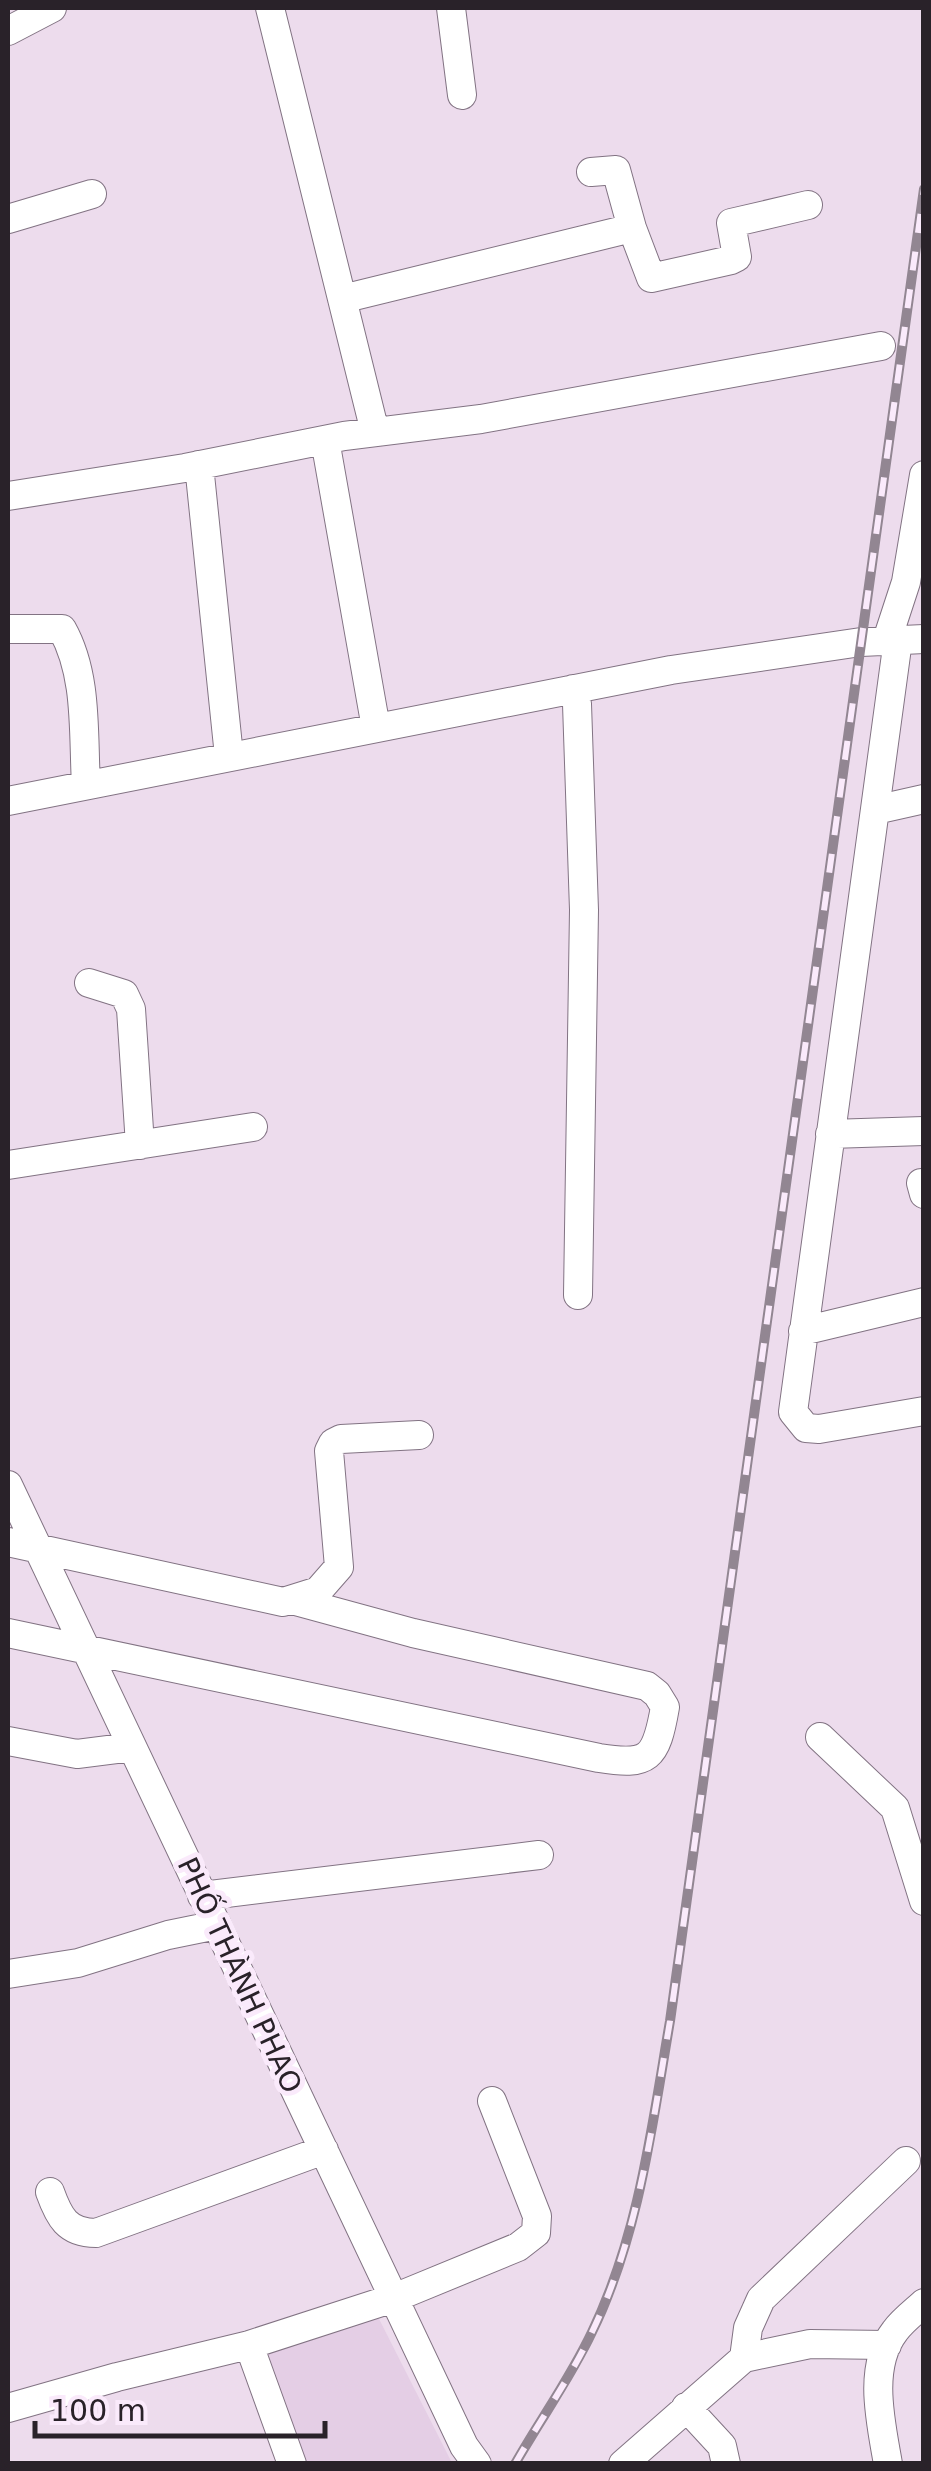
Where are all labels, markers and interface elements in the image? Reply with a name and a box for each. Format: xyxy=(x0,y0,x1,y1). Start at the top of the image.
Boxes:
street label: PHỐ THÀNH PHAO xyxy=(171,1851,312,2098)
scale bar xyxy=(35,2376,325,2438)
text: 100 m xyxy=(50,2393,146,2428)

